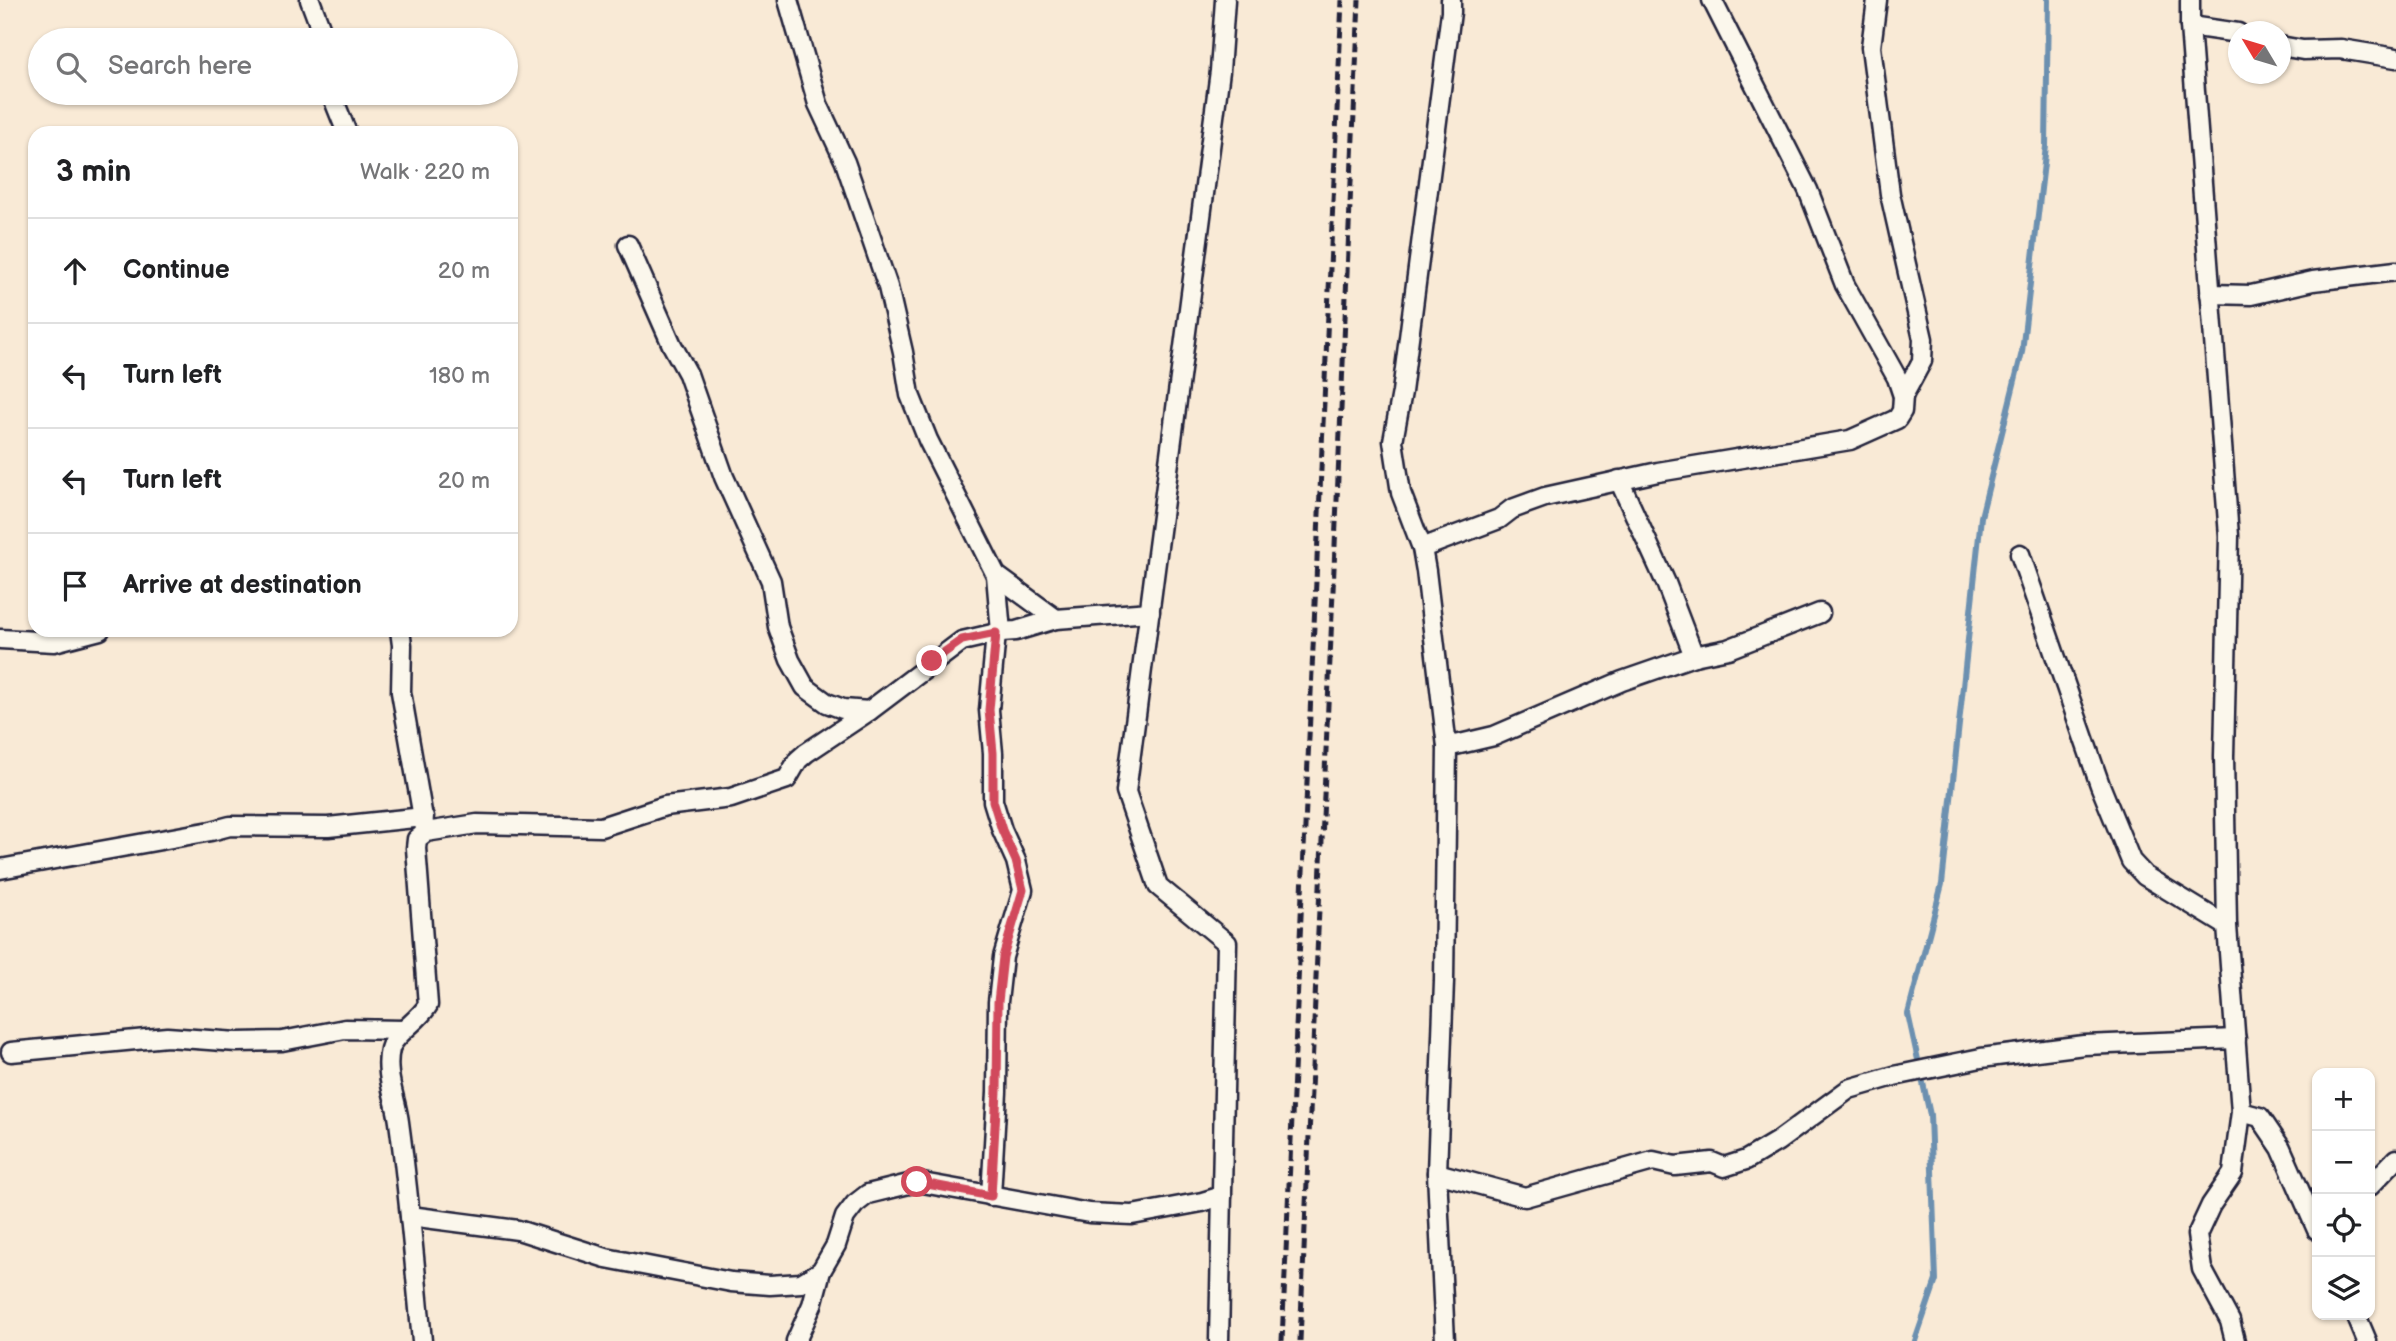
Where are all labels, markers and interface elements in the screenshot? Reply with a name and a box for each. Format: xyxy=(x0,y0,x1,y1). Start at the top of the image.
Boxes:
north arrow xyxy=(2228,21,2291,84)
search box xyxy=(28,28,518,105)
icon: search xyxy=(52,48,90,86)
text: Search here xyxy=(108,51,252,82)
text: 3 min xyxy=(56,154,131,190)
text: Walk · 220 m xyxy=(360,158,490,186)
icon: ahead xyxy=(56,252,94,290)
text: Continue xyxy=(123,255,230,286)
text: 20 m xyxy=(438,257,490,285)
icon: left xyxy=(56,357,94,395)
text: Turn left xyxy=(123,360,222,391)
text: 180 m xyxy=(429,362,490,390)
icon: left xyxy=(56,462,94,500)
text: Turn left xyxy=(123,465,222,496)
text: 20 m xyxy=(438,467,490,495)
icon: arrive xyxy=(56,567,94,605)
text: Arrive at destination xyxy=(123,570,362,601)
route end xyxy=(916,645,947,676)
map controls xyxy=(2312,1068,2375,1320)
button: + xyxy=(2312,1068,2375,1131)
button: − xyxy=(2312,1131,2375,1194)
route start xyxy=(901,1166,932,1197)
button: locate xyxy=(2312,1194,2375,1257)
button: layers xyxy=(2312,1257,2375,1320)

